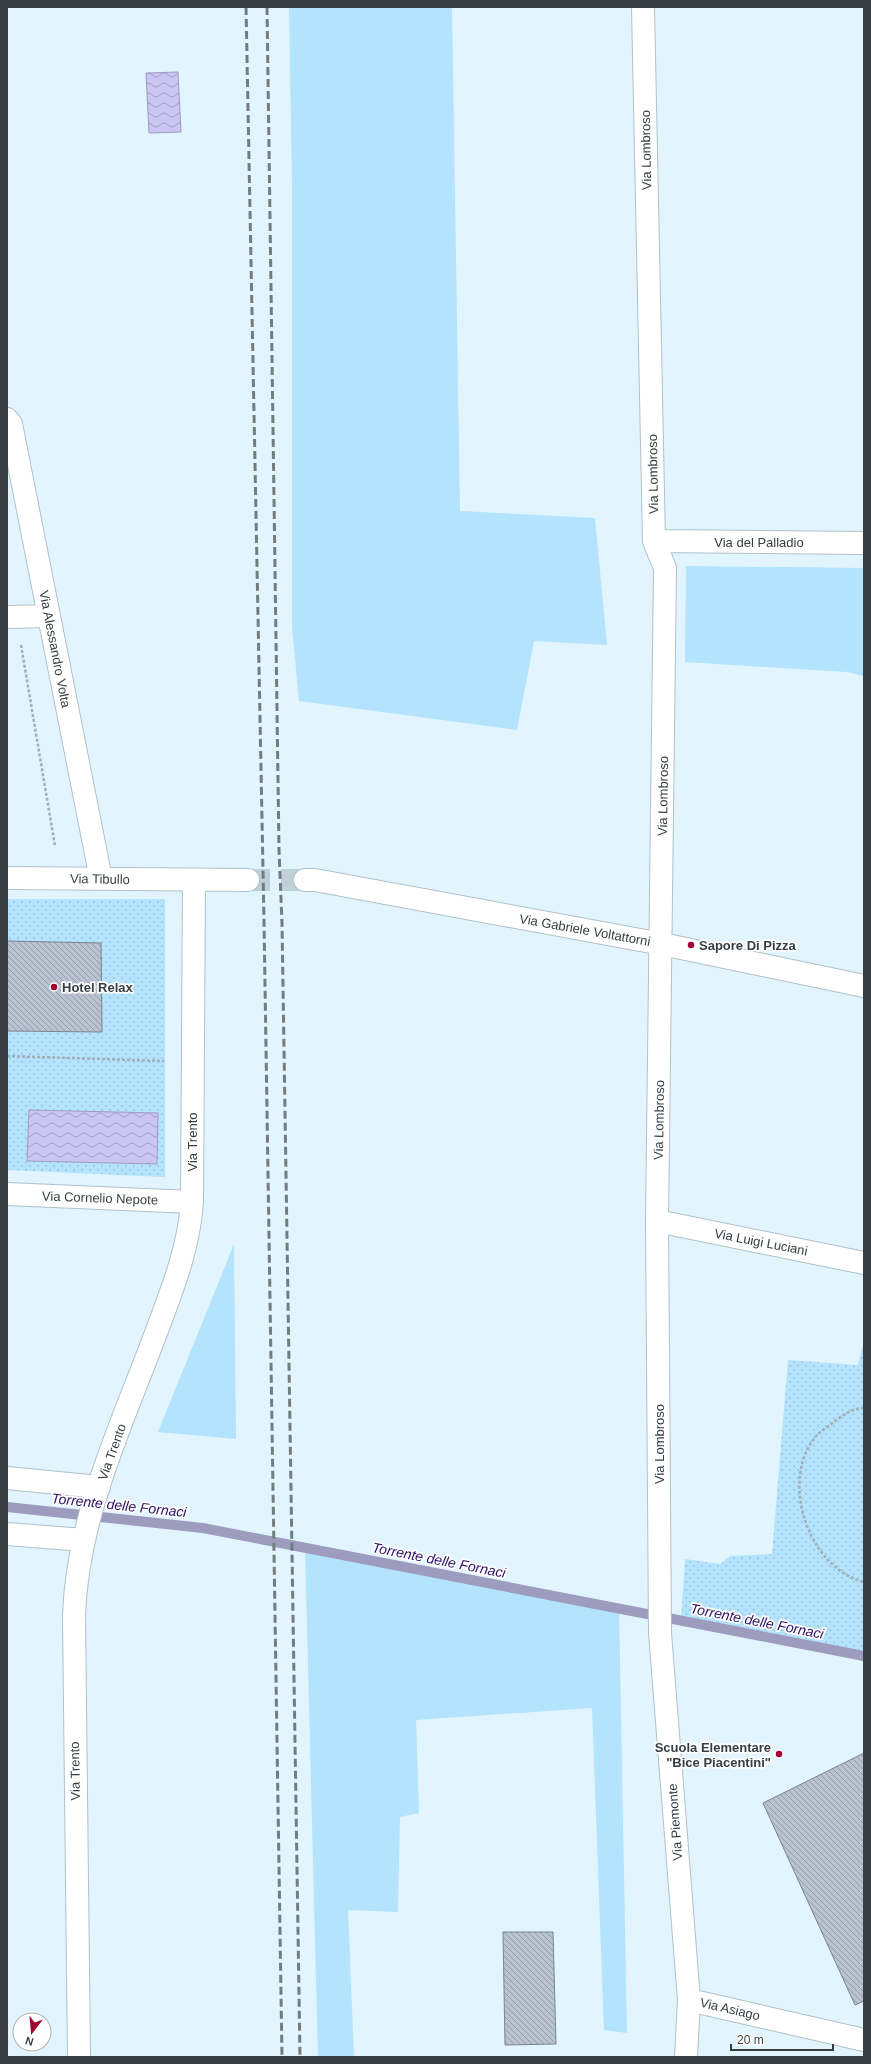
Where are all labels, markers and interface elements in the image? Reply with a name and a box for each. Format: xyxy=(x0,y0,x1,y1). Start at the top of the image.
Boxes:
street label: Via Lombroso xyxy=(638,110,654,190)
street label: Via Lombroso xyxy=(645,434,661,514)
street label: Via del Palladio xyxy=(714,535,804,550)
street label: Via Alessandro Volta xyxy=(36,589,74,710)
street label: Via Lombroso xyxy=(655,756,671,836)
street label: Via Tibullo xyxy=(70,871,130,887)
street label: Via Gabriele Voltattorni xyxy=(518,911,652,949)
place label: Sapore Di Pizza xyxy=(699,938,797,953)
marker: Sapore Di Pizza xyxy=(686,940,696,950)
place label: Hotel Relax xyxy=(62,980,134,995)
marker: Hotel Relax xyxy=(49,982,59,992)
street label: Via Lombroso xyxy=(651,1080,667,1160)
street label: Via Trento xyxy=(185,1112,200,1172)
street label: Via Cornelio Nepote xyxy=(42,1188,158,1208)
street label: Via Luigi Luciani xyxy=(713,1226,809,1258)
street label: Via Lombroso xyxy=(652,1404,667,1484)
street label: Via Trento xyxy=(95,1422,129,1482)
water label: Torrente delle Fornaci xyxy=(51,1490,188,1520)
water label: Torrente delle Fornaci xyxy=(371,1539,508,1581)
water label: Torrente delle Fornaci xyxy=(689,1600,826,1642)
place label: Scuola Elementare "Bice Piacentini" xyxy=(655,1740,771,1770)
street label: Via Trento xyxy=(67,1741,83,1801)
marker: Scuola Elementare "Bice Piacentini" xyxy=(774,1749,784,1759)
street label: Via Piemonte xyxy=(665,1783,685,1861)
street label: Via Asiago xyxy=(698,1995,762,2023)
north arrow xyxy=(12,2012,52,2052)
scale bar xyxy=(731,2026,833,2052)
text: 20 m xyxy=(737,2033,764,2047)
text: N xyxy=(24,2035,35,2048)

